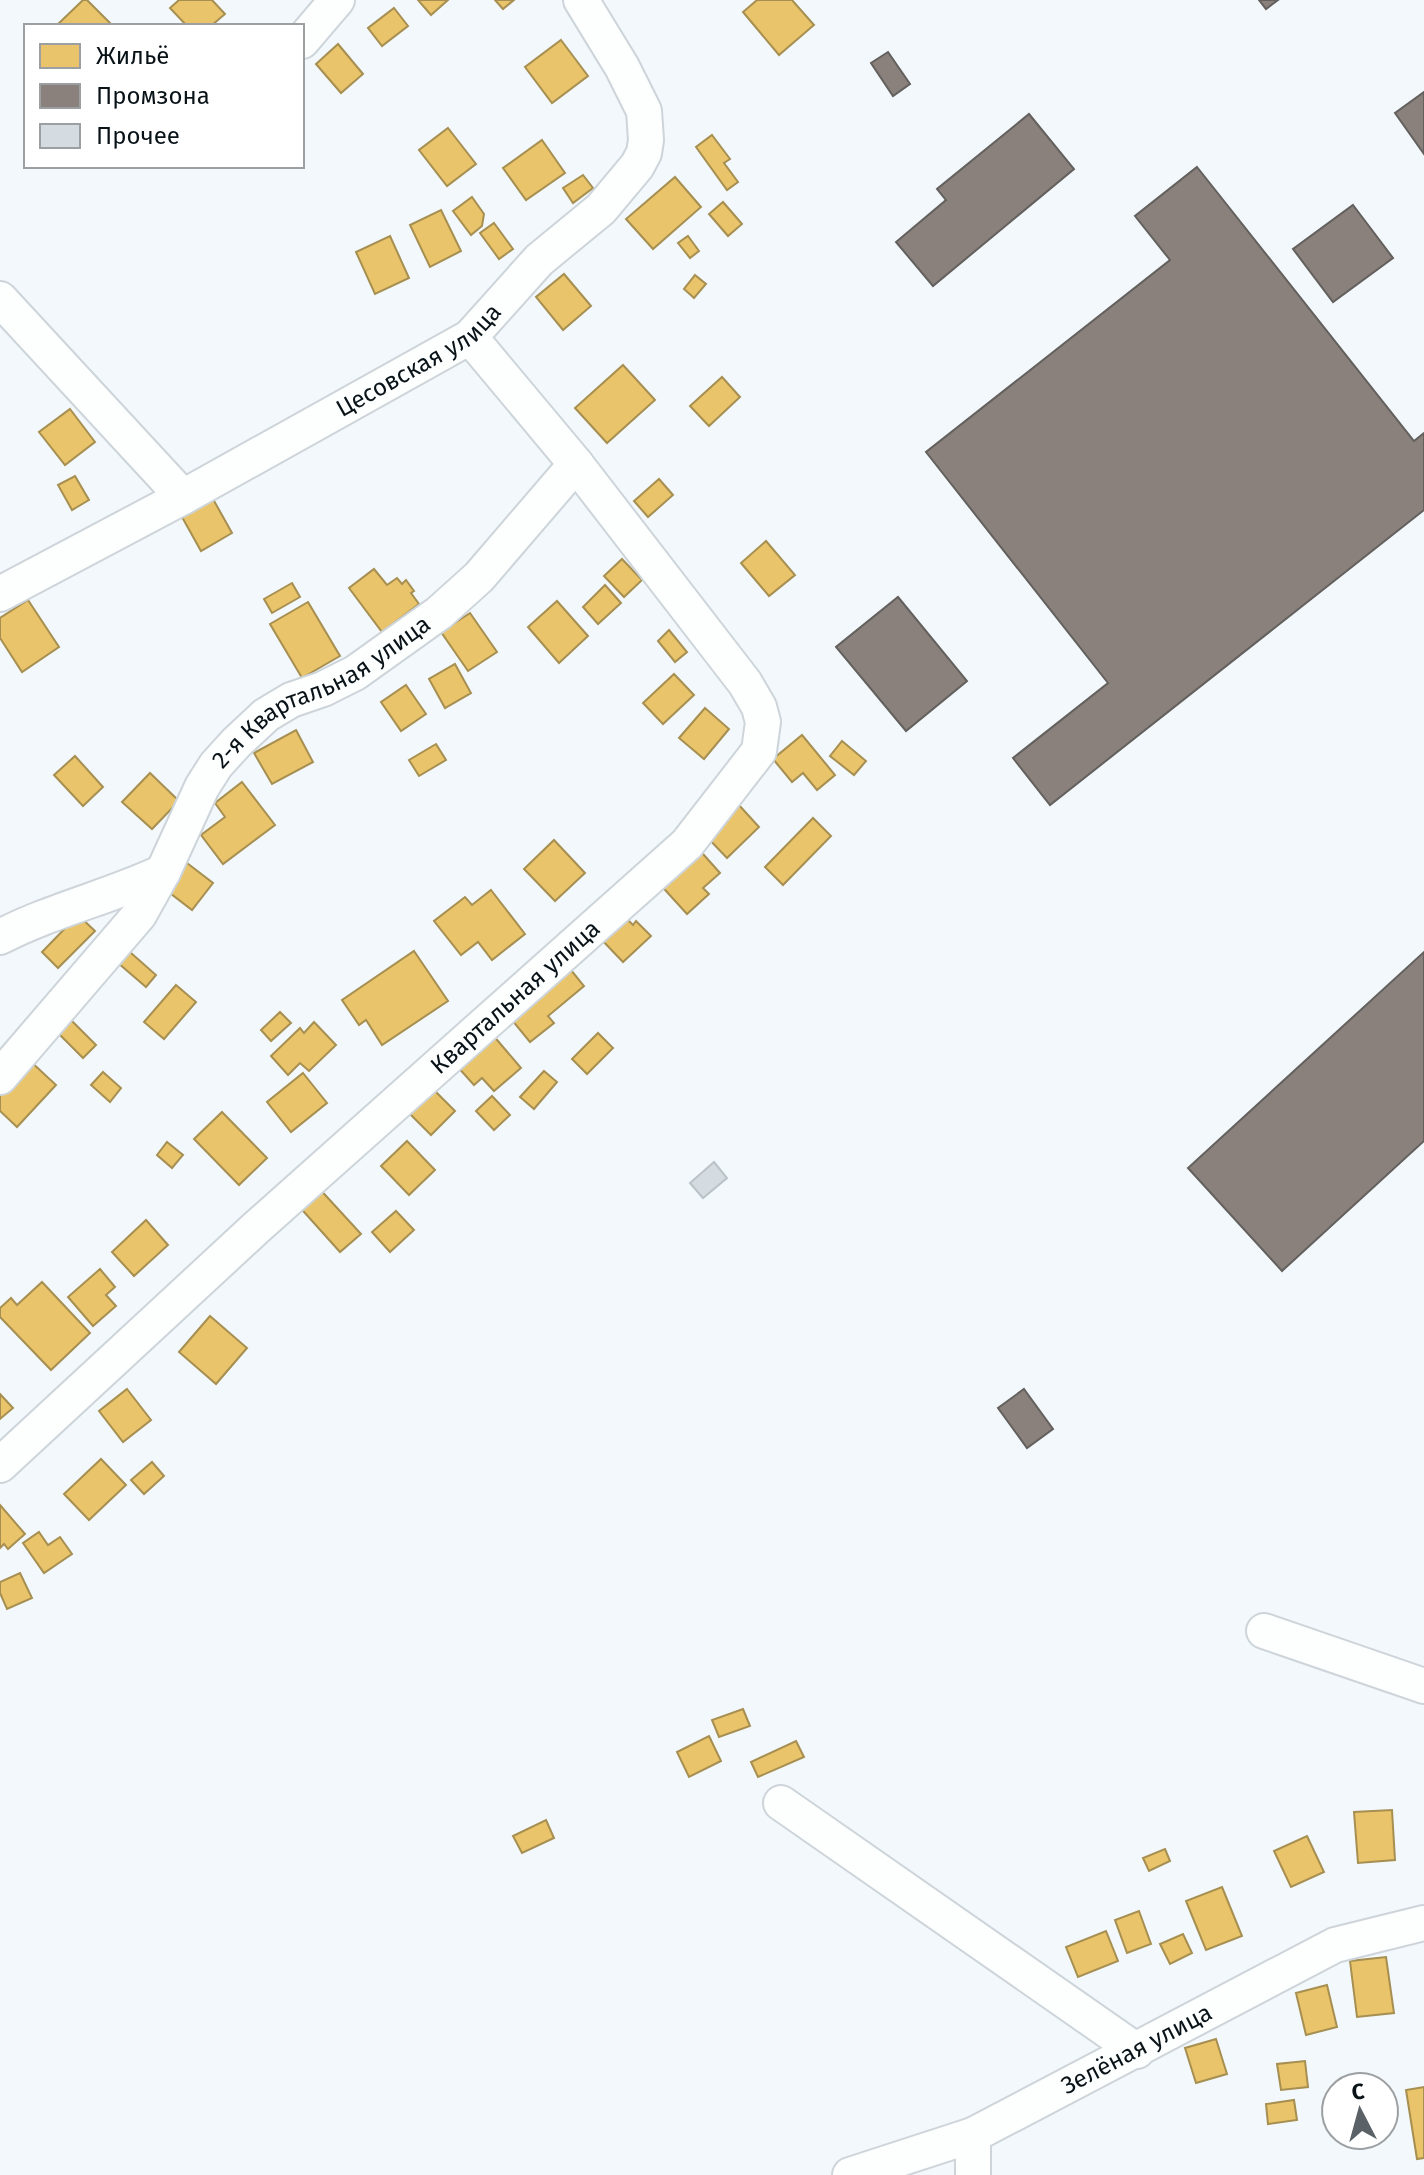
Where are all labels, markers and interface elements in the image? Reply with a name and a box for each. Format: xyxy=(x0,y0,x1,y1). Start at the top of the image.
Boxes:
legend xyxy=(24,24,304,168)
text: Жильё xyxy=(96,42,169,70)
text: Промзона xyxy=(96,82,210,110)
text: Прочее xyxy=(96,122,180,150)
street label: Цесовская улица xyxy=(331,298,507,423)
street label: 2-я Квартальная улица xyxy=(206,610,436,774)
street label: Квартальная улица xyxy=(425,914,606,1080)
street label: Зелёная улица xyxy=(1056,1998,1217,2100)
north arrow xyxy=(1320,2071,1400,2151)
text: С xyxy=(1350,2077,1366,2106)

